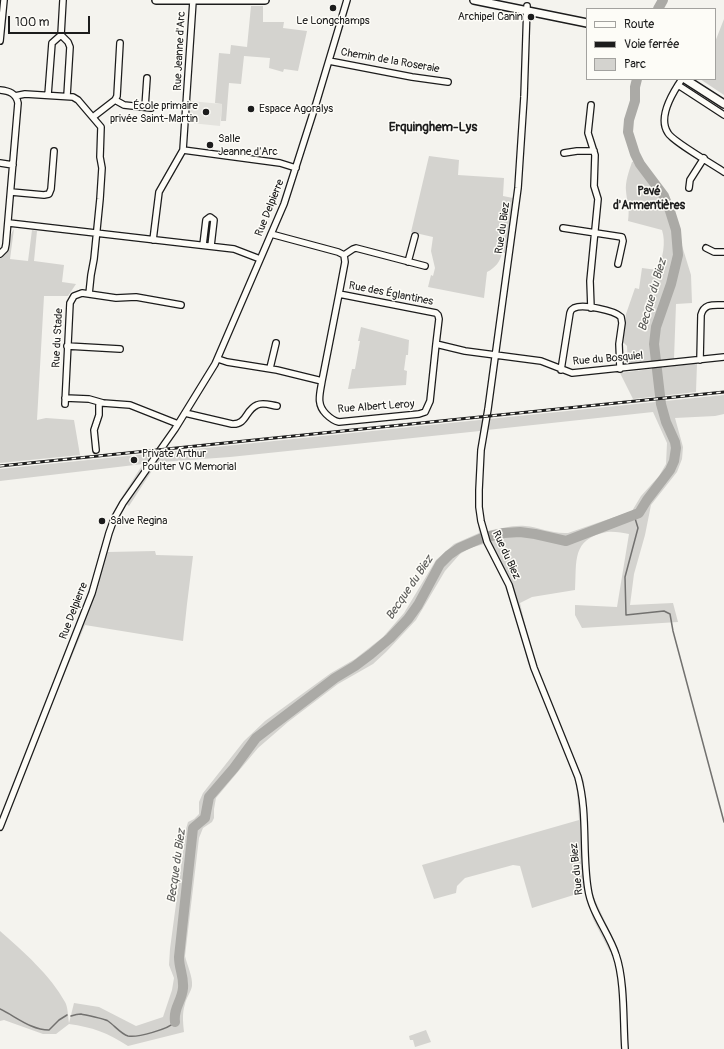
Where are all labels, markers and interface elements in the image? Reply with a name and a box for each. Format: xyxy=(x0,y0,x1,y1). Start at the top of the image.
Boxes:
marker: Le Longchamps xyxy=(328,3,338,13)
scale bar xyxy=(10,8,92,34)
legend xyxy=(586,8,716,80)
place label: Archipel Canin xyxy=(458,10,523,24)
street label: Rue Jeanne d'Arc xyxy=(171,11,189,91)
marker: Archipel Canin xyxy=(526,12,536,22)
place label: Le Longchamps xyxy=(296,14,370,28)
text: 100 m xyxy=(15,15,49,30)
text: Route xyxy=(624,17,654,32)
text: Voie ferrée xyxy=(624,37,679,52)
street label: Chemin de la Roseraie xyxy=(340,46,440,76)
text: Parc xyxy=(624,57,646,72)
place label: École primaire privée Saint-Martin xyxy=(110,99,198,125)
place label: Espace Agoralys xyxy=(259,102,333,116)
marker: Espace Agoralys xyxy=(246,104,256,114)
marker: École primaire privée Saint-Martin xyxy=(201,107,211,117)
district label: Erquinghem-Lys xyxy=(389,120,477,136)
place label: Salle Jeanne d'Arc xyxy=(218,132,278,158)
marker: Salle Jeanne d'Arc xyxy=(205,140,215,150)
street label: Rue Delpierre xyxy=(253,178,287,238)
district label: Pavé d'Armentières xyxy=(613,185,685,213)
street label: Rue du Biez xyxy=(493,201,513,255)
water label: Becque du Biez xyxy=(636,257,670,333)
street label: Rue des Églantines xyxy=(348,279,434,309)
street label: Rue du Stade xyxy=(50,308,66,368)
street label: Rue du Bosquiel xyxy=(572,349,644,369)
street label: Rue Albert Leroy xyxy=(337,398,415,416)
place label: Private Arthur Poulter VC Memorial xyxy=(142,447,237,473)
marker: Private Arthur Poulter VC Memorial xyxy=(129,455,139,465)
place label: Salve Regina xyxy=(110,514,167,528)
marker: Salve Regina xyxy=(97,516,107,526)
street label: Rue du Biez xyxy=(489,528,523,582)
water label: Becque du Biez xyxy=(383,553,437,623)
street label: Rue Delpierre xyxy=(57,580,91,642)
water label: Becque du Biez xyxy=(165,828,189,904)
street label: Rue du Biez xyxy=(568,842,586,896)

